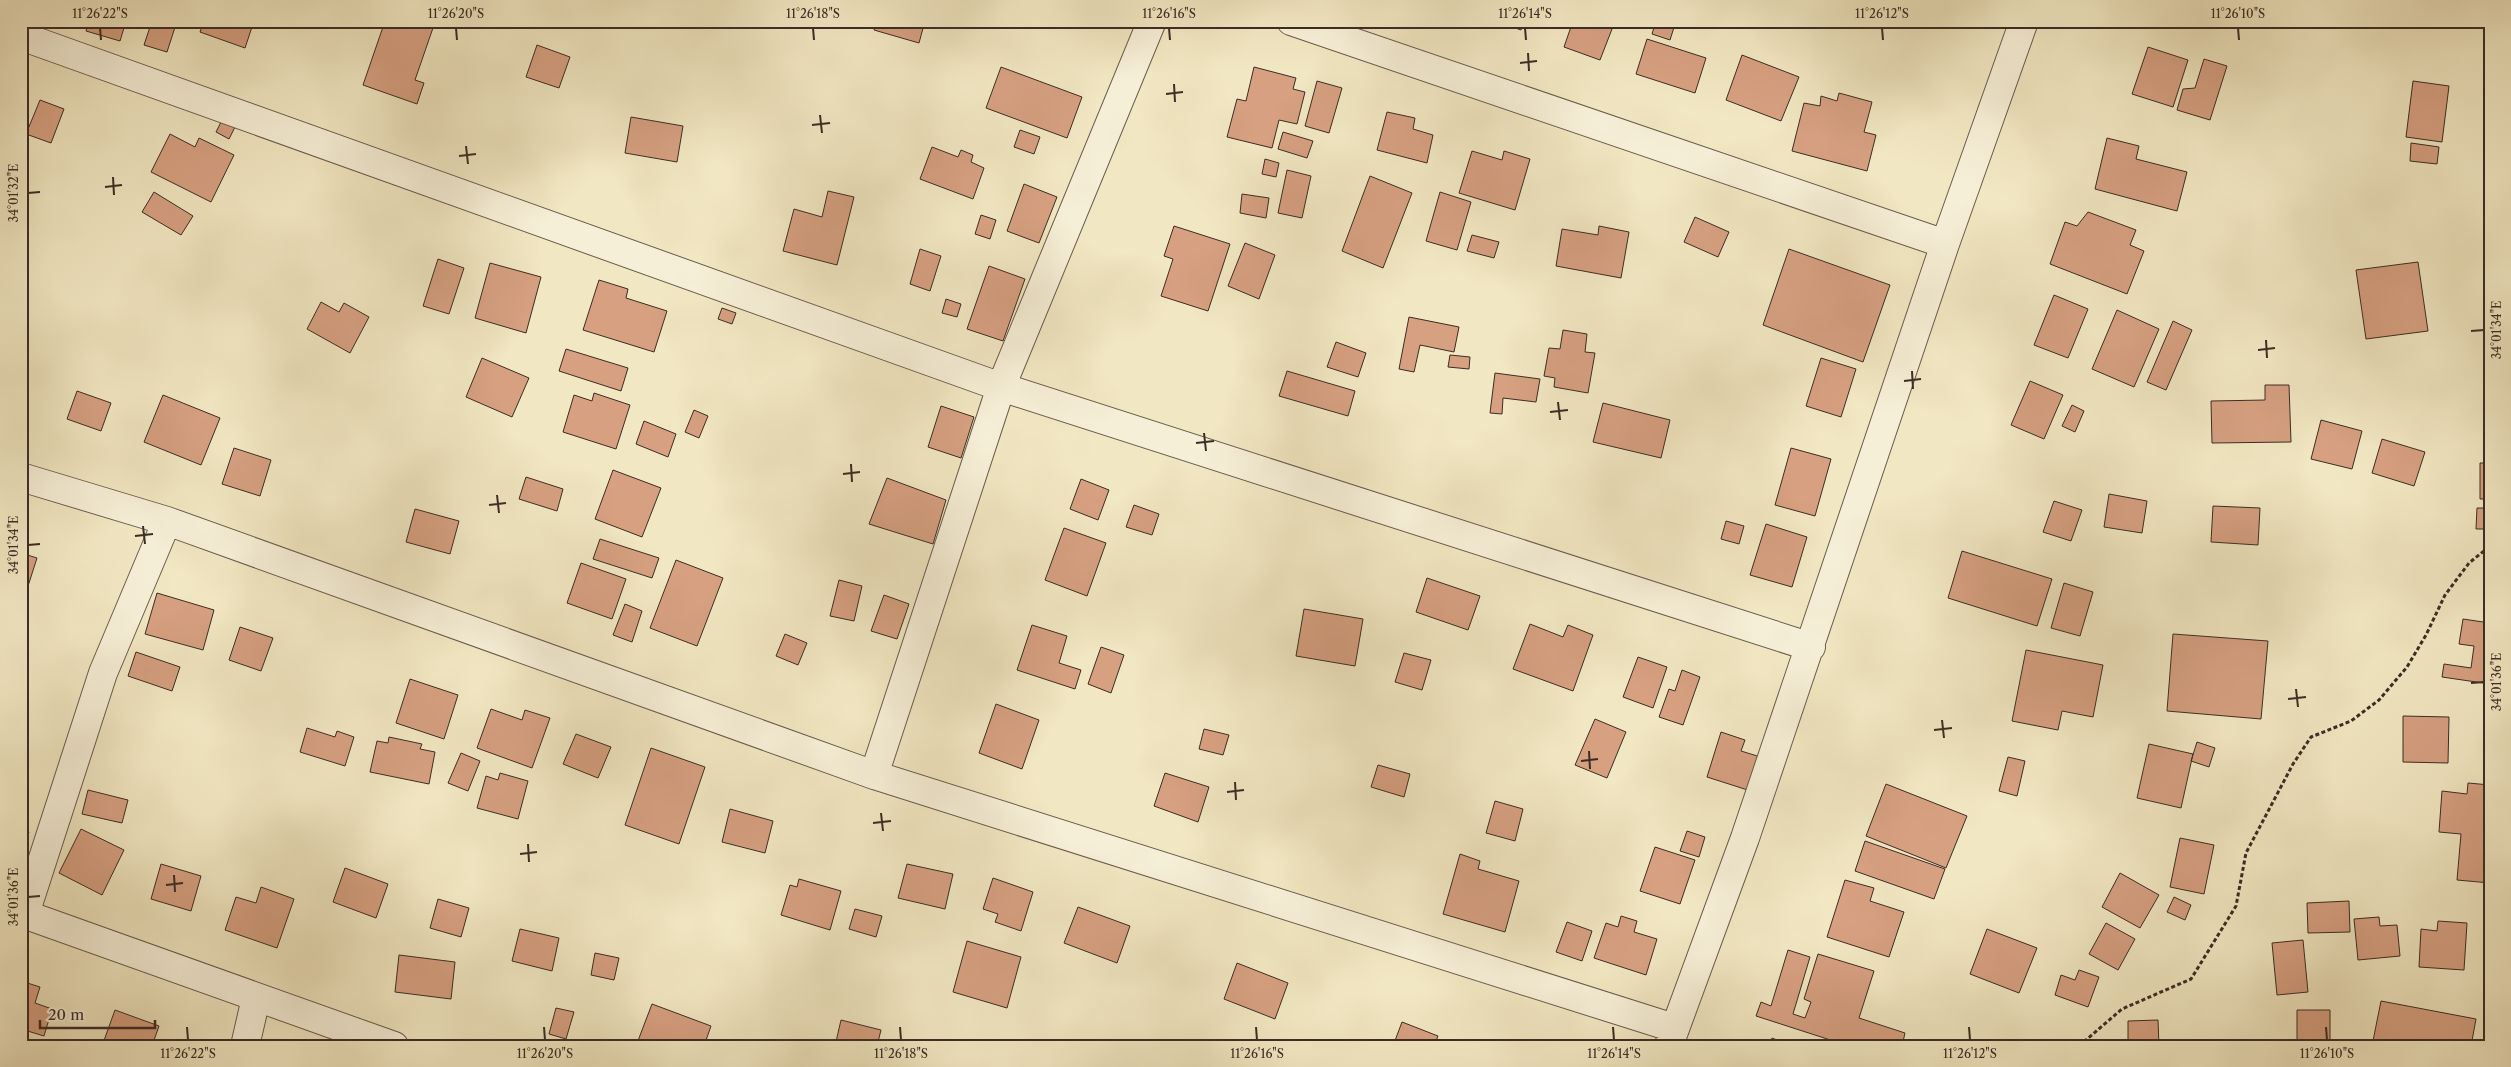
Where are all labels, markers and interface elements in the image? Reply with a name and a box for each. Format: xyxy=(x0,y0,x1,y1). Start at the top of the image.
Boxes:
text: 11°26'22"S xyxy=(72,6,128,21)
text: 11°26'20"S xyxy=(428,6,484,21)
text: 11°26'18"S xyxy=(786,6,840,21)
text: 11°26'16"S xyxy=(1142,6,1196,21)
text: 11°26'14"S xyxy=(1498,6,1552,21)
text: 11°26'12"S xyxy=(1855,6,1909,21)
text: 11°26'10"S xyxy=(2211,6,2265,21)
text: 34°01'32"E xyxy=(6,164,21,222)
text: 34°01'34"E xyxy=(2489,301,2504,359)
text: 34°01'34"E xyxy=(6,516,21,574)
text: 34°01'36"E xyxy=(2489,653,2504,711)
text: 34°01'36"E xyxy=(6,868,21,926)
scale bar xyxy=(40,997,155,1029)
text: 20 m xyxy=(48,1005,84,1024)
text: 11°26'22"S xyxy=(160,1046,216,1061)
text: 11°26'20"S xyxy=(517,1046,573,1061)
text: 11°26'18"S xyxy=(874,1046,928,1061)
text: 11°26'16"S xyxy=(1230,1046,1284,1061)
text: 11°26'14"S xyxy=(1587,1046,1641,1061)
text: 11°26'12"S xyxy=(1943,1046,1997,1061)
text: 11°26'10"S xyxy=(2300,1046,2354,1061)

